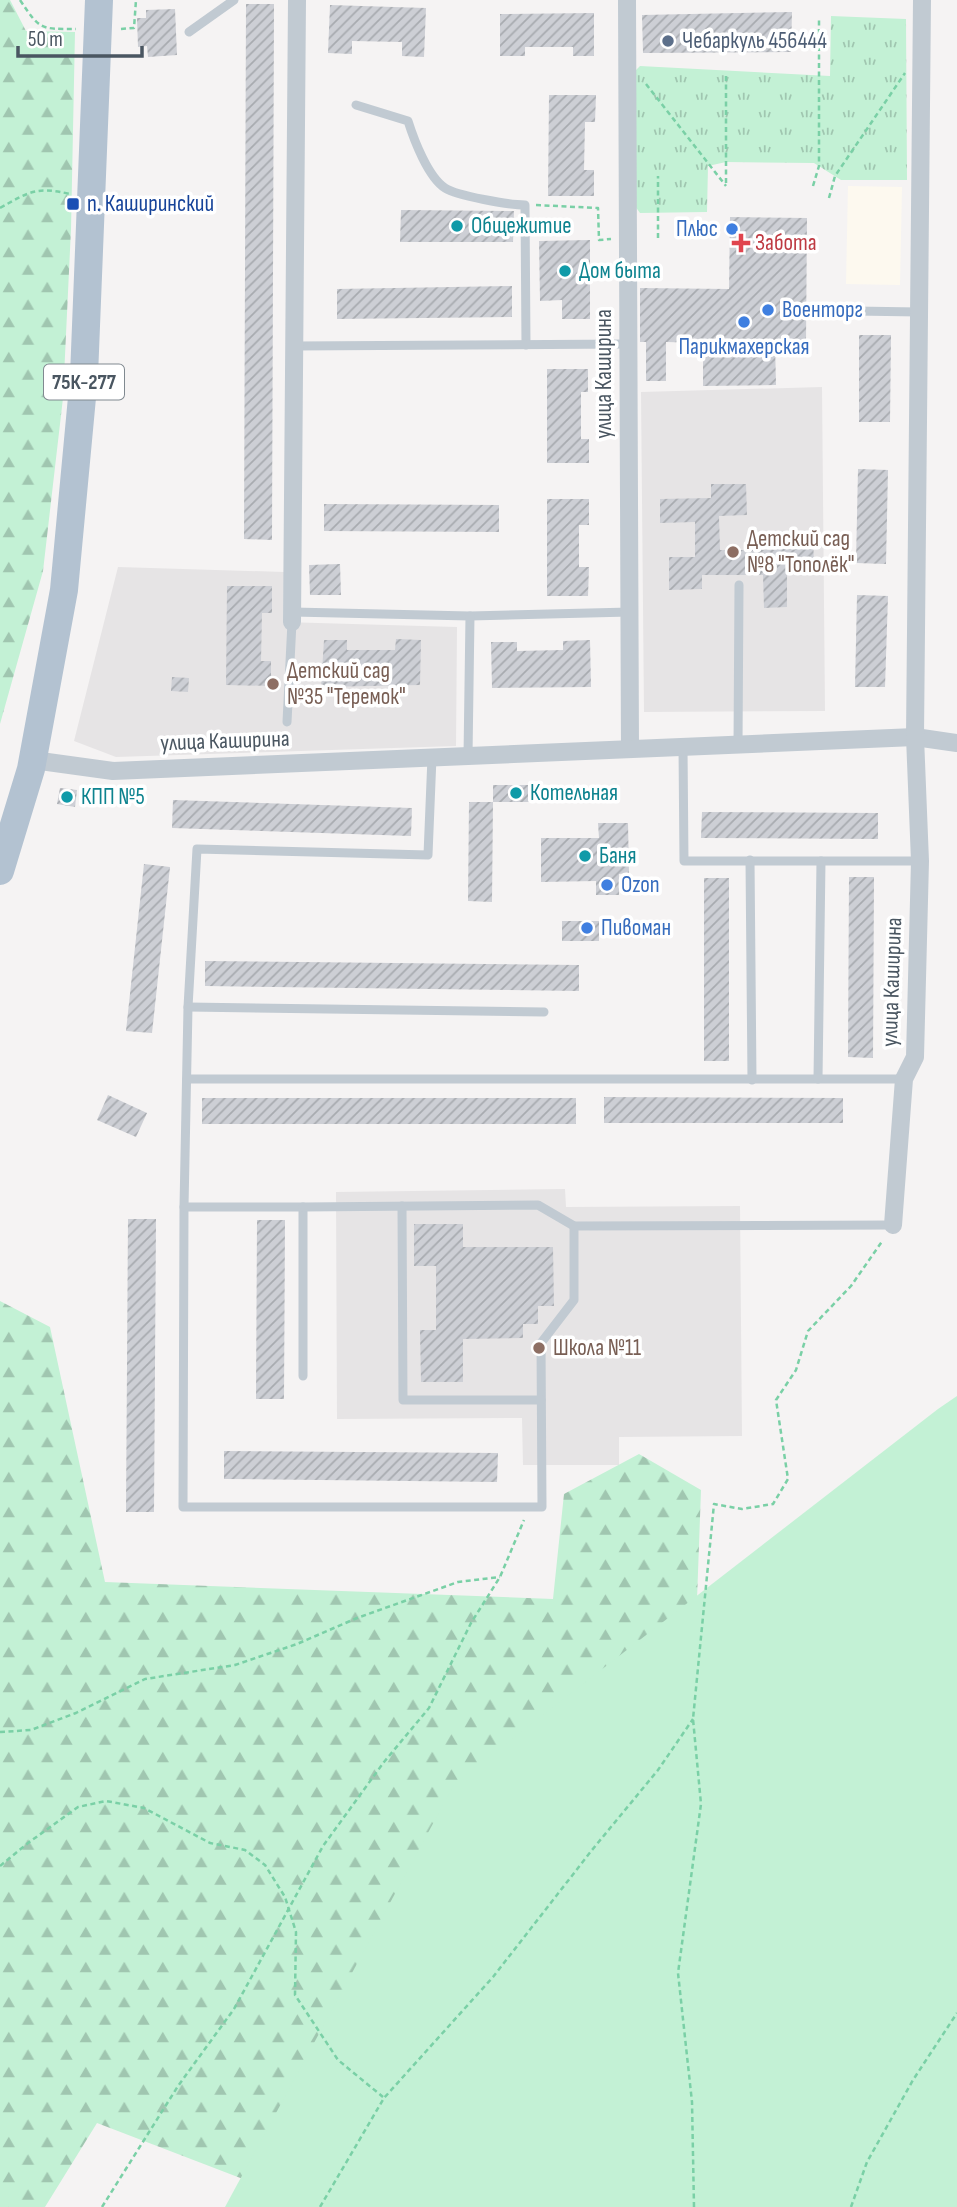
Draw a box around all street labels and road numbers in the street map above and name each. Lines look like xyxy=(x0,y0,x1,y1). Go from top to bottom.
street label: улица Каширина xyxy=(590,309,618,439)
road number: 75К-277 xyxy=(44,364,124,400)
street label: улица Каширина xyxy=(160,725,290,757)
street label: улица Каширина xyxy=(876,917,908,1047)

